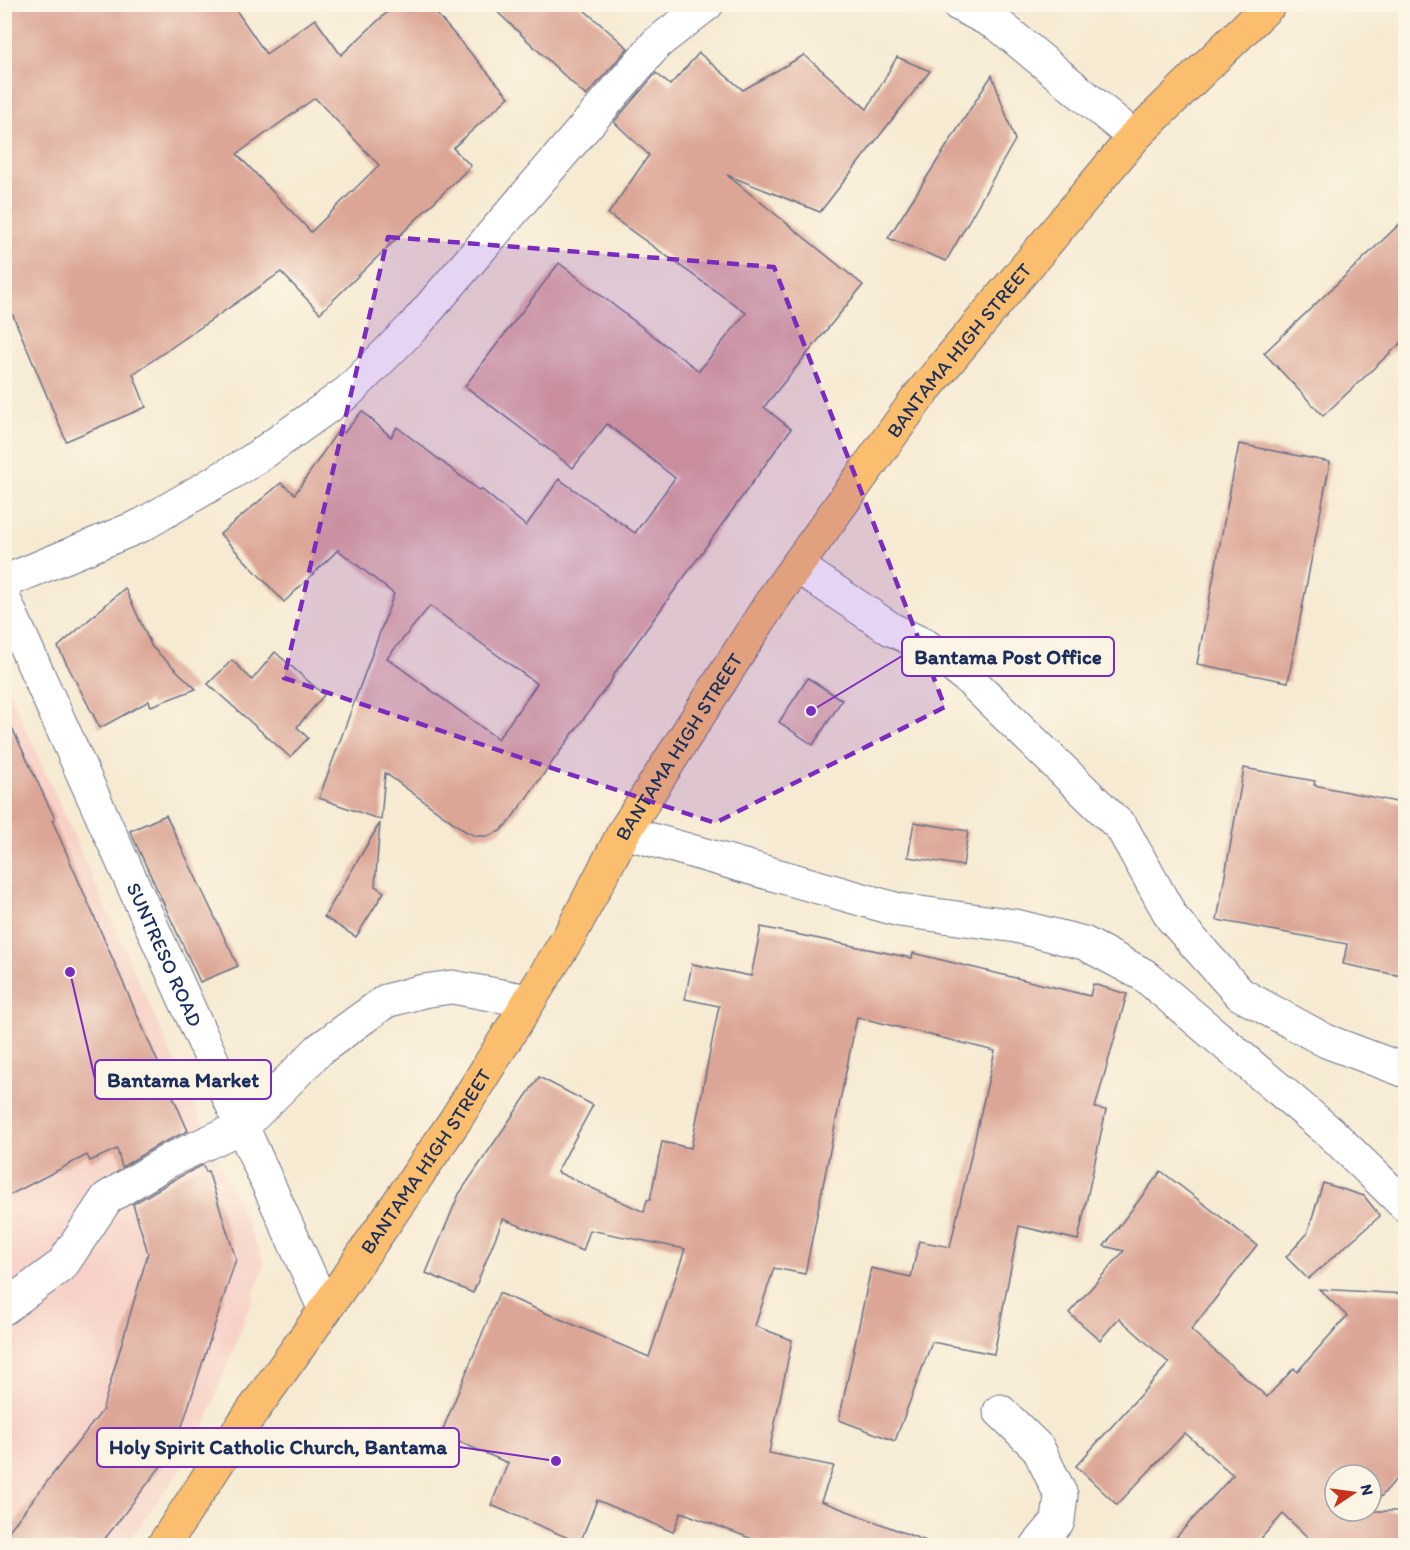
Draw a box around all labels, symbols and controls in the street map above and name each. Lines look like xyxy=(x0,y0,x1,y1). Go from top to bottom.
street label: BANTAMA HIGH STREET xyxy=(881,258,1037,442)
callout: Bantama Post Office xyxy=(902,637,1114,676)
text: Bantama Post Office xyxy=(914,644,1102,669)
street label: BANTAMA HIGH STREET xyxy=(610,648,747,844)
street label: SUNTRESO ROAD xyxy=(122,879,207,1030)
callout: Bantama Market xyxy=(95,1060,271,1099)
street label: BANTAMA HIGH STREET xyxy=(355,1064,496,1258)
text: Bantama Market xyxy=(107,1067,259,1092)
callout: Holy Spirit Catholic Church, Bantama xyxy=(97,1428,459,1467)
text: Holy Spirit Catholic Church, Bantama xyxy=(109,1434,448,1460)
north arrow xyxy=(1323,1463,1383,1523)
text: N xyxy=(1357,1482,1378,1497)

